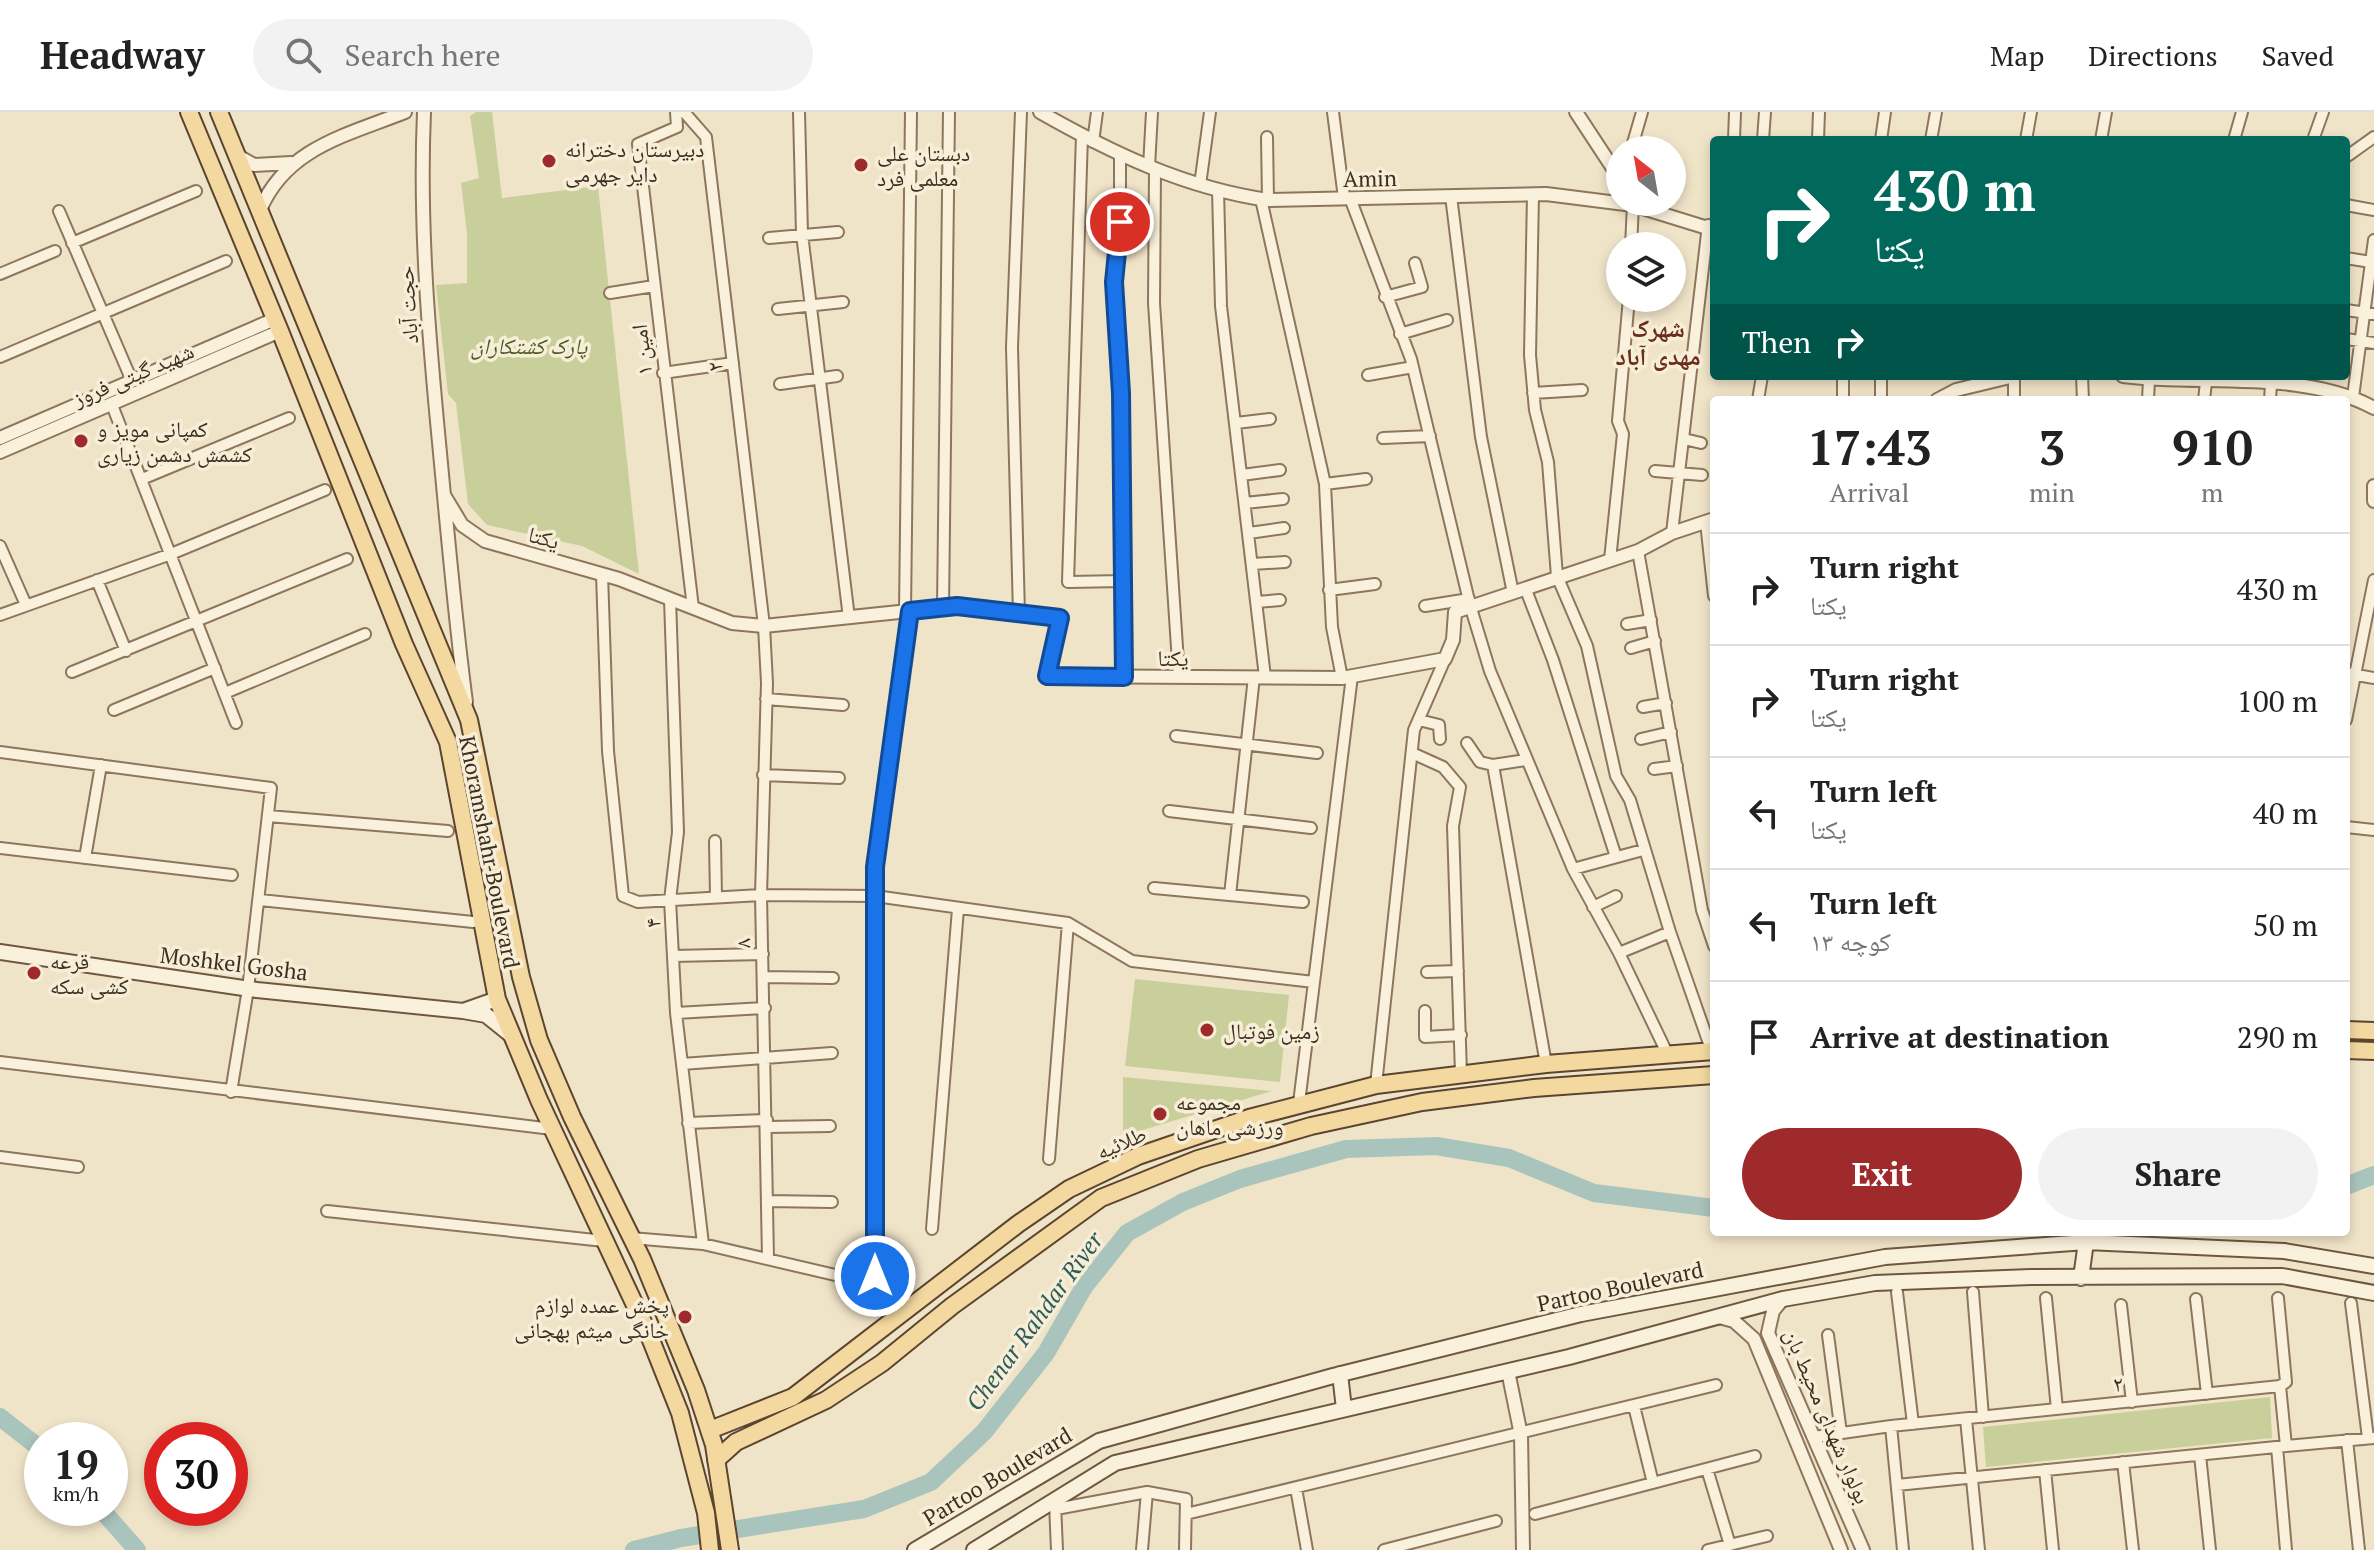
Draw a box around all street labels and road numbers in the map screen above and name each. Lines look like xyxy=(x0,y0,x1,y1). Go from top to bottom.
street label: Amin xyxy=(1343,163,1397,193)
street label: حجت آباد xyxy=(390,265,424,345)
street label: امین ۱ xyxy=(624,323,658,377)
street label: شهید گیتی فروز xyxy=(67,335,198,413)
street label: ۲ xyxy=(699,360,729,374)
street label: یکتا xyxy=(525,519,563,555)
street label: یکتا xyxy=(1157,643,1189,672)
street label: Khoramshahr Boulevard xyxy=(453,733,527,971)
street label: ۴ xyxy=(637,917,667,929)
street label: ۸ xyxy=(727,937,757,948)
street label: Moshkel Gosha xyxy=(158,940,310,986)
street label: طلائیه xyxy=(1091,1119,1151,1165)
street label: Partoo Boulevard xyxy=(1534,1254,1706,1318)
street label: بولوار شهدای محیط بان xyxy=(1778,1324,1878,1508)
street label: ۲ xyxy=(2112,1368,2124,1398)
street label: Partoo Boulevard xyxy=(917,1420,1077,1532)

